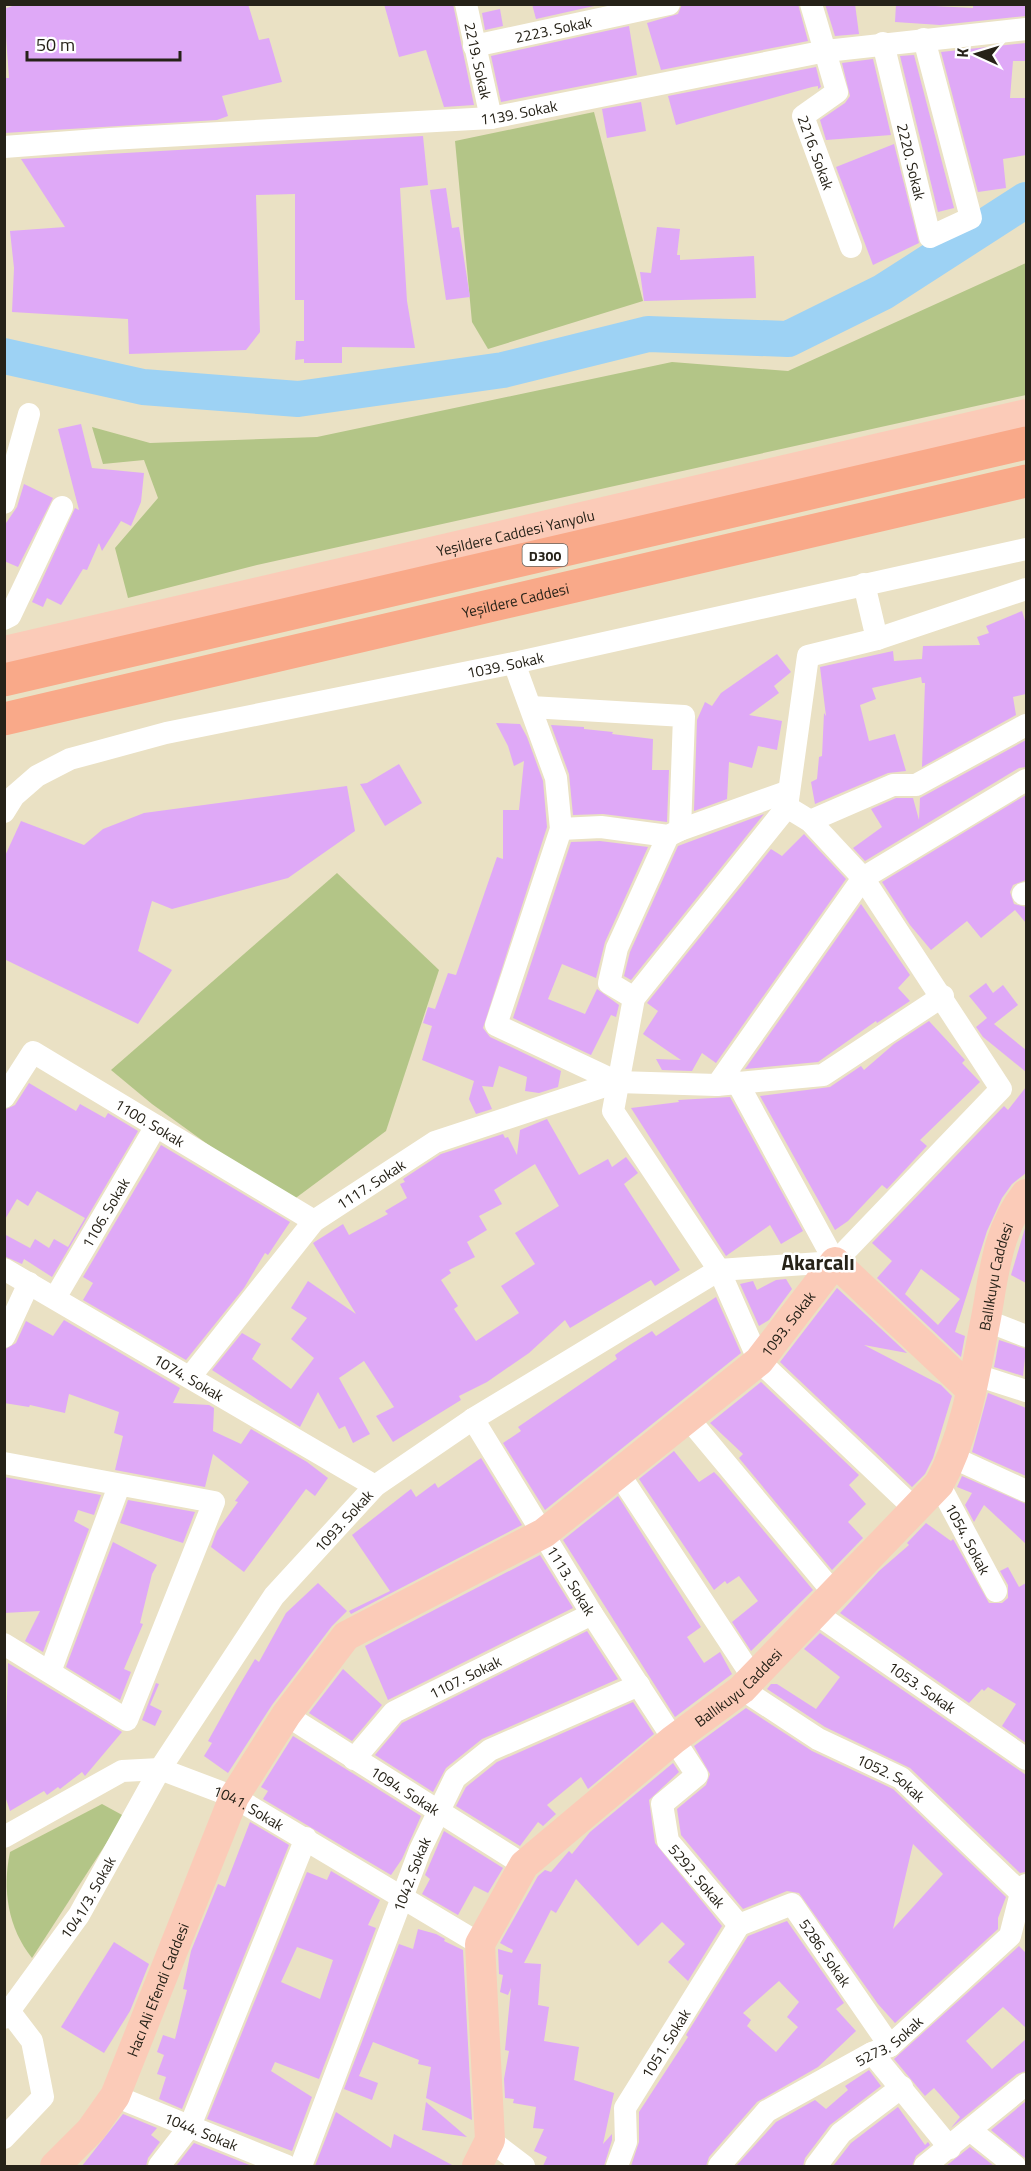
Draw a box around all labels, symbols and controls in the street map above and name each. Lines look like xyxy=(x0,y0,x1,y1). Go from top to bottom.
street label: 2223. Sokak xyxy=(513,9,594,48)
street label: 2219. Sokak xyxy=(459,20,498,101)
scale bar xyxy=(27,24,180,62)
north arrow xyxy=(947,24,1007,84)
text: 50 m xyxy=(36,31,75,58)
text: K xyxy=(950,47,974,59)
street label: 1139. Sokak xyxy=(479,94,559,130)
street label: 2216. Sokak xyxy=(792,112,841,193)
street label: 2220. Sokak xyxy=(891,121,932,202)
street label: Yeşildere Caddesi Yanyolu xyxy=(434,503,597,562)
road number: D300 xyxy=(522,544,568,566)
street label: Yeşildere Caddesi xyxy=(460,576,571,624)
street label: 1039. Sokak xyxy=(465,645,546,684)
street label: 1100. Sokak xyxy=(111,1092,189,1152)
street label: 1117. Sokak xyxy=(332,1153,410,1215)
street label: 1106. Sokak xyxy=(75,1173,135,1252)
street label: Ballıkuyu Caddesi xyxy=(972,1219,1019,1332)
district label: Akarcalı xyxy=(781,1246,855,1278)
street label: 1093. Sokak xyxy=(755,1286,820,1362)
street label: 1074. Sokak xyxy=(149,1347,228,1407)
street label: 1093. Sokak xyxy=(308,1484,378,1557)
street label: 1054. Sokak xyxy=(940,1499,997,1579)
street label: 1113. Sokak xyxy=(541,1541,602,1620)
street label: Ballıkuyu Caddesi xyxy=(689,1643,787,1732)
street label: 1107. Sokak xyxy=(425,1649,505,1704)
street label: 1053. Sokak xyxy=(884,1655,961,1719)
street label: 1052. Sokak xyxy=(853,1747,931,1807)
street label: 1094. Sokak xyxy=(366,1760,444,1821)
street label: 1041. Sokak xyxy=(210,1779,289,1836)
street label: 1042. Sokak xyxy=(386,1833,436,1915)
street label: 5292. Sokak xyxy=(663,1838,731,1913)
street label: 1041/3. Sokak xyxy=(54,1852,121,1943)
street label: 5286. Sokak xyxy=(794,1914,857,1991)
street label: Hacı Ali Efendi Caddesi xyxy=(120,1919,194,2060)
street label: 1051. Sokak xyxy=(635,2004,696,2082)
street label: 5273. Sokak xyxy=(851,2010,928,2072)
street label: 1044. Sokak xyxy=(161,2106,242,2156)

